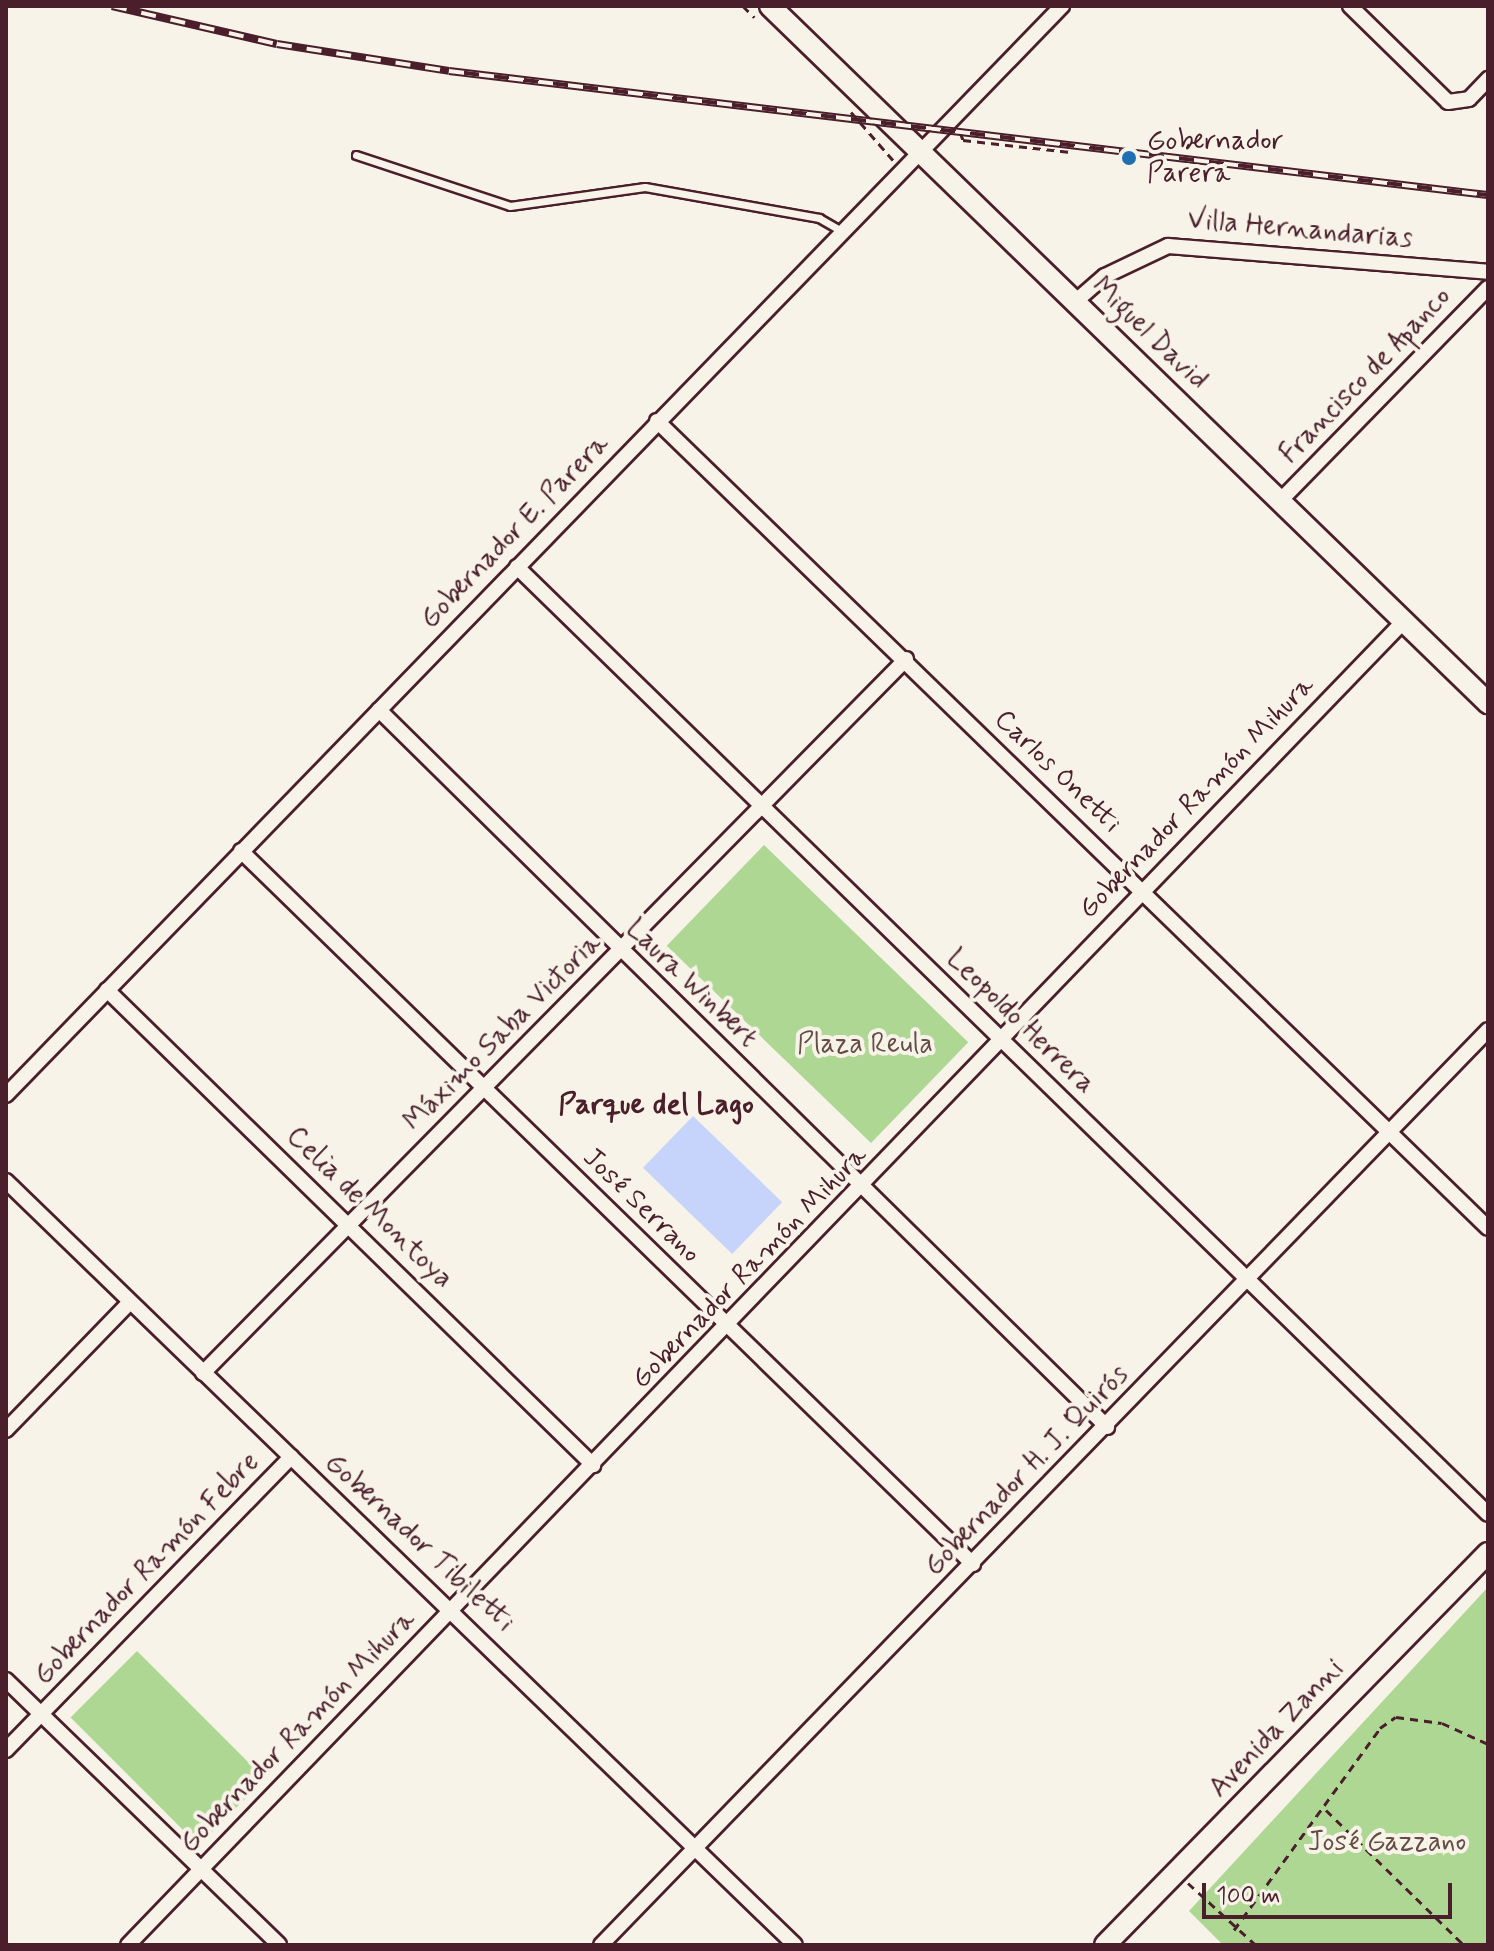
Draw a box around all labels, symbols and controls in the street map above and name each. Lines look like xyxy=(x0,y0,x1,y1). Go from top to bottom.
place label: Gobernador Parera xyxy=(1147,125,1283,191)
marker: Gobernador Parera xyxy=(1118,147,1140,169)
street label: Villa Hernandarias xyxy=(1186,203,1414,257)
street label: Miguel David xyxy=(1084,270,1214,398)
street label: Francisco de Apanco xyxy=(1273,281,1459,471)
street label: Gobernador E. Parera xyxy=(414,428,616,636)
street label: Gobernador Ramón Mihura xyxy=(1074,671,1320,925)
street label: Carlos Onetti xyxy=(987,703,1127,841)
street label: Laura Winbert xyxy=(617,911,765,1057)
street label: Máximo Saba Victoria xyxy=(397,927,609,1139)
street label: Leopoldo Herrera xyxy=(936,940,1104,1104)
park label: Plaza Reula xyxy=(797,1028,933,1062)
district label: Parque del Lago xyxy=(557,1087,755,1123)
street label: Celia de Montoya xyxy=(281,1122,457,1294)
street label: José Serrano xyxy=(575,1141,707,1271)
street label: Gobernador Ramón Mihura xyxy=(627,1141,873,1395)
street label: Gobernador H. J. Quirós xyxy=(917,1358,1137,1584)
street label: Gobernador Ramón Febre xyxy=(29,1447,265,1691)
street label: Gobernador Tibiletti xyxy=(320,1449,518,1637)
street label: Gobernador Ramón Mihura xyxy=(175,1605,421,1859)
street label: Avenida Zanni xyxy=(1202,1652,1352,1806)
park label: José Gazzano xyxy=(1308,1826,1466,1860)
scale bar xyxy=(1206,1867,1456,1917)
text: 100 m xyxy=(1216,1881,1280,1912)

